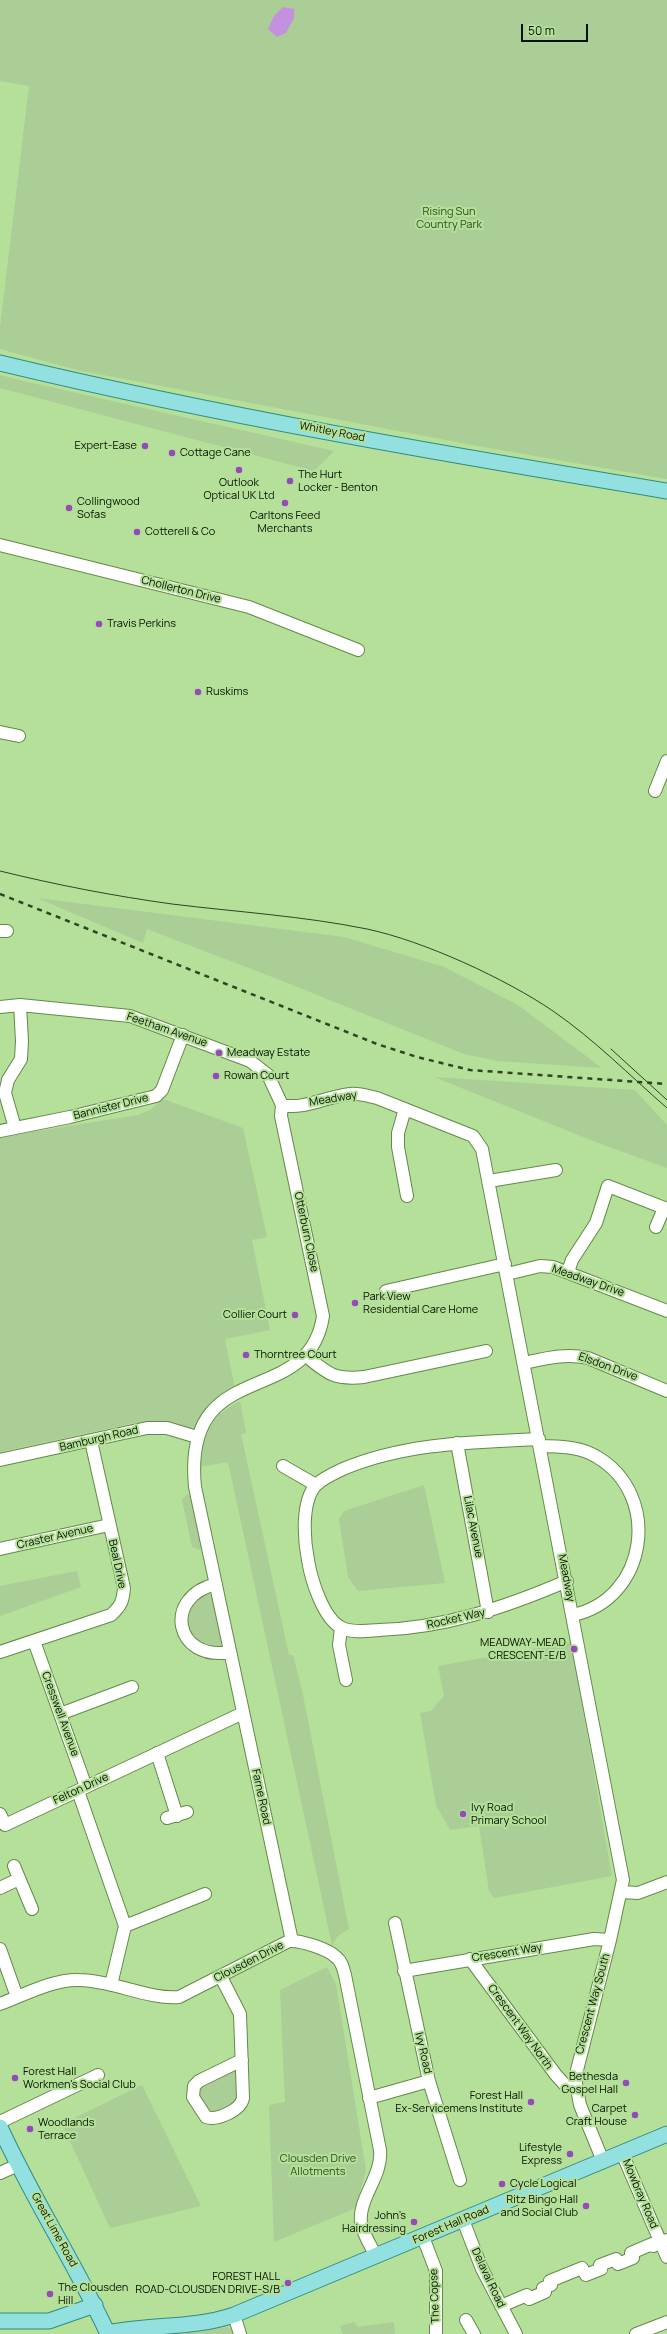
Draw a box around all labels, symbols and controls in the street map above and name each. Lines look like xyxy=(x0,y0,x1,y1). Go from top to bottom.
scale bar xyxy=(523,16,590,42)
text: 50 m xyxy=(528,22,555,39)
park label: Rising Sun Country Park xyxy=(416,205,482,231)
street label: Whitley Road xyxy=(298,419,366,445)
place label: Expert-Ease xyxy=(74,439,137,453)
marker: Expert-Ease xyxy=(140,441,150,451)
place label: Cottage Cane xyxy=(180,446,251,460)
marker: Cottage Cane xyxy=(167,448,177,458)
marker: Outlook Optical UK Ltd xyxy=(234,465,244,475)
place label: The Hurt Locker - Benton xyxy=(298,468,378,494)
place label: Outlook Optical UK Ltd xyxy=(204,476,274,502)
marker: The Hurt Locker - Benton xyxy=(285,476,295,486)
place label: Collingwood Sofas xyxy=(77,495,140,521)
marker: Carltons Feed Merchants xyxy=(280,498,290,508)
marker: Collingwood Sofas xyxy=(64,503,74,513)
place label: Carltons Feed Merchants xyxy=(250,509,320,535)
place label: Cotterell & Co xyxy=(145,525,215,539)
marker: Cotterell & Co xyxy=(132,527,142,537)
street label: Chollerton Drive xyxy=(140,574,222,606)
place label: Travis Perkins xyxy=(107,617,176,631)
marker: Travis Perkins xyxy=(94,619,104,629)
place label: Ruskims xyxy=(206,685,248,699)
marker: Ruskims xyxy=(193,687,203,697)
street label: Feetham Avenue xyxy=(125,1010,209,1050)
place label: Meadway Estate xyxy=(227,1046,310,1060)
marker: Meadway Estate xyxy=(214,1048,224,1058)
place label: Rowan Court xyxy=(224,1069,289,1083)
marker: Rowan Court xyxy=(211,1071,221,1081)
street label: Meadway xyxy=(308,1089,358,1109)
street label: Bannister Drive xyxy=(72,1091,150,1123)
street label: Otterburn Close xyxy=(291,1191,321,1273)
street label: Meadway Drive xyxy=(550,1262,626,1300)
place label: Park View Residential Care Home xyxy=(363,1290,478,1316)
marker: Park View Residential Care Home xyxy=(350,1298,360,1308)
place label: Collier Court xyxy=(223,1308,287,1322)
marker: Collier Court xyxy=(290,1310,300,1320)
place label: Thorntree Court xyxy=(254,1348,337,1362)
marker: Thorntree Court xyxy=(241,1350,251,1360)
street label: Elsdon Drive xyxy=(577,1350,639,1384)
street label: Bamburgh Road xyxy=(58,1424,140,1454)
street label: Lilac Avenue xyxy=(461,1495,485,1559)
street label: Craster Avenue xyxy=(16,1522,94,1552)
street label: Beal Drive xyxy=(105,1538,129,1590)
street label: Meadway xyxy=(555,1553,577,1603)
street label: Rocket Way xyxy=(426,1606,486,1632)
place label: MEADWAY-MEAD CRESCENT-E/B xyxy=(480,1636,566,1662)
marker: MEADWAY-MEAD CRESCENT-E/B xyxy=(569,1644,579,1654)
street label: Cresswell Avenue xyxy=(39,1670,81,1758)
street label: Farne Road xyxy=(249,1768,273,1826)
street label: Felton Drive xyxy=(51,1770,111,1808)
place label: Ivy Road Primary School xyxy=(471,1801,546,1827)
marker: Ivy Road Primary School xyxy=(458,1809,468,1819)
street label: Clousden Drive xyxy=(212,1939,286,1985)
street label: Crescent Way xyxy=(471,1941,543,1965)
street label: Crescent Way South xyxy=(573,1952,613,2056)
street label: Crescent Way North xyxy=(485,1982,555,2072)
street label: Ivy Road xyxy=(412,2031,434,2075)
place label: Forest Hall Workmen's Social Club xyxy=(23,2065,136,2091)
place label: Bethesda Gospel Hall xyxy=(562,2070,618,2096)
marker: Forest Hall Workmen's Social Club xyxy=(10,2073,20,2083)
marker: Bethesda Gospel Hall xyxy=(621,2078,631,2088)
place label: Forest Hall Ex-Servicemens Institute xyxy=(395,2089,523,2115)
marker: Forest Hall Ex-Servicemens Institute xyxy=(526,2097,536,2107)
place label: Carpet Craft House xyxy=(566,2102,627,2128)
marker: Carpet Craft House xyxy=(630,2110,640,2120)
place label: Woodlands Terrace xyxy=(38,2116,95,2142)
marker: Woodlands Terrace xyxy=(25,2124,35,2134)
place label: Lifestyle Express xyxy=(519,2141,562,2167)
marker: Lifestyle Express xyxy=(565,2149,575,2159)
park label: Clousden Drive Allotments xyxy=(280,2152,356,2178)
street label: Mowbray Road xyxy=(619,2157,661,2231)
place label: Cycle Logical xyxy=(510,2177,577,2191)
marker: Cycle Logical xyxy=(497,2179,507,2189)
street label: Great Lime Road xyxy=(28,2191,80,2269)
place label: Ritz Bingo Hall and Social Club xyxy=(501,2193,578,2219)
marker: Ritz Bingo Hall and Social Club xyxy=(581,2201,591,2211)
street label: Forest Hall Road xyxy=(411,2203,491,2247)
place label: John’s Hairdressing xyxy=(342,2209,406,2235)
marker: John’s Hairdressing xyxy=(409,2217,419,2227)
street label: Delaval Road xyxy=(468,2246,508,2310)
street label: The Copse xyxy=(427,2268,443,2324)
place label: FOREST HALL ROAD-CLOUSDEN DRIVE-S/B xyxy=(135,2270,280,2296)
marker: FOREST HALL ROAD-CLOUSDEN DRIVE-S/B xyxy=(283,2278,293,2288)
place label: The Clousden Hill xyxy=(58,2281,128,2307)
marker: The Clousden Hill xyxy=(45,2289,55,2299)

